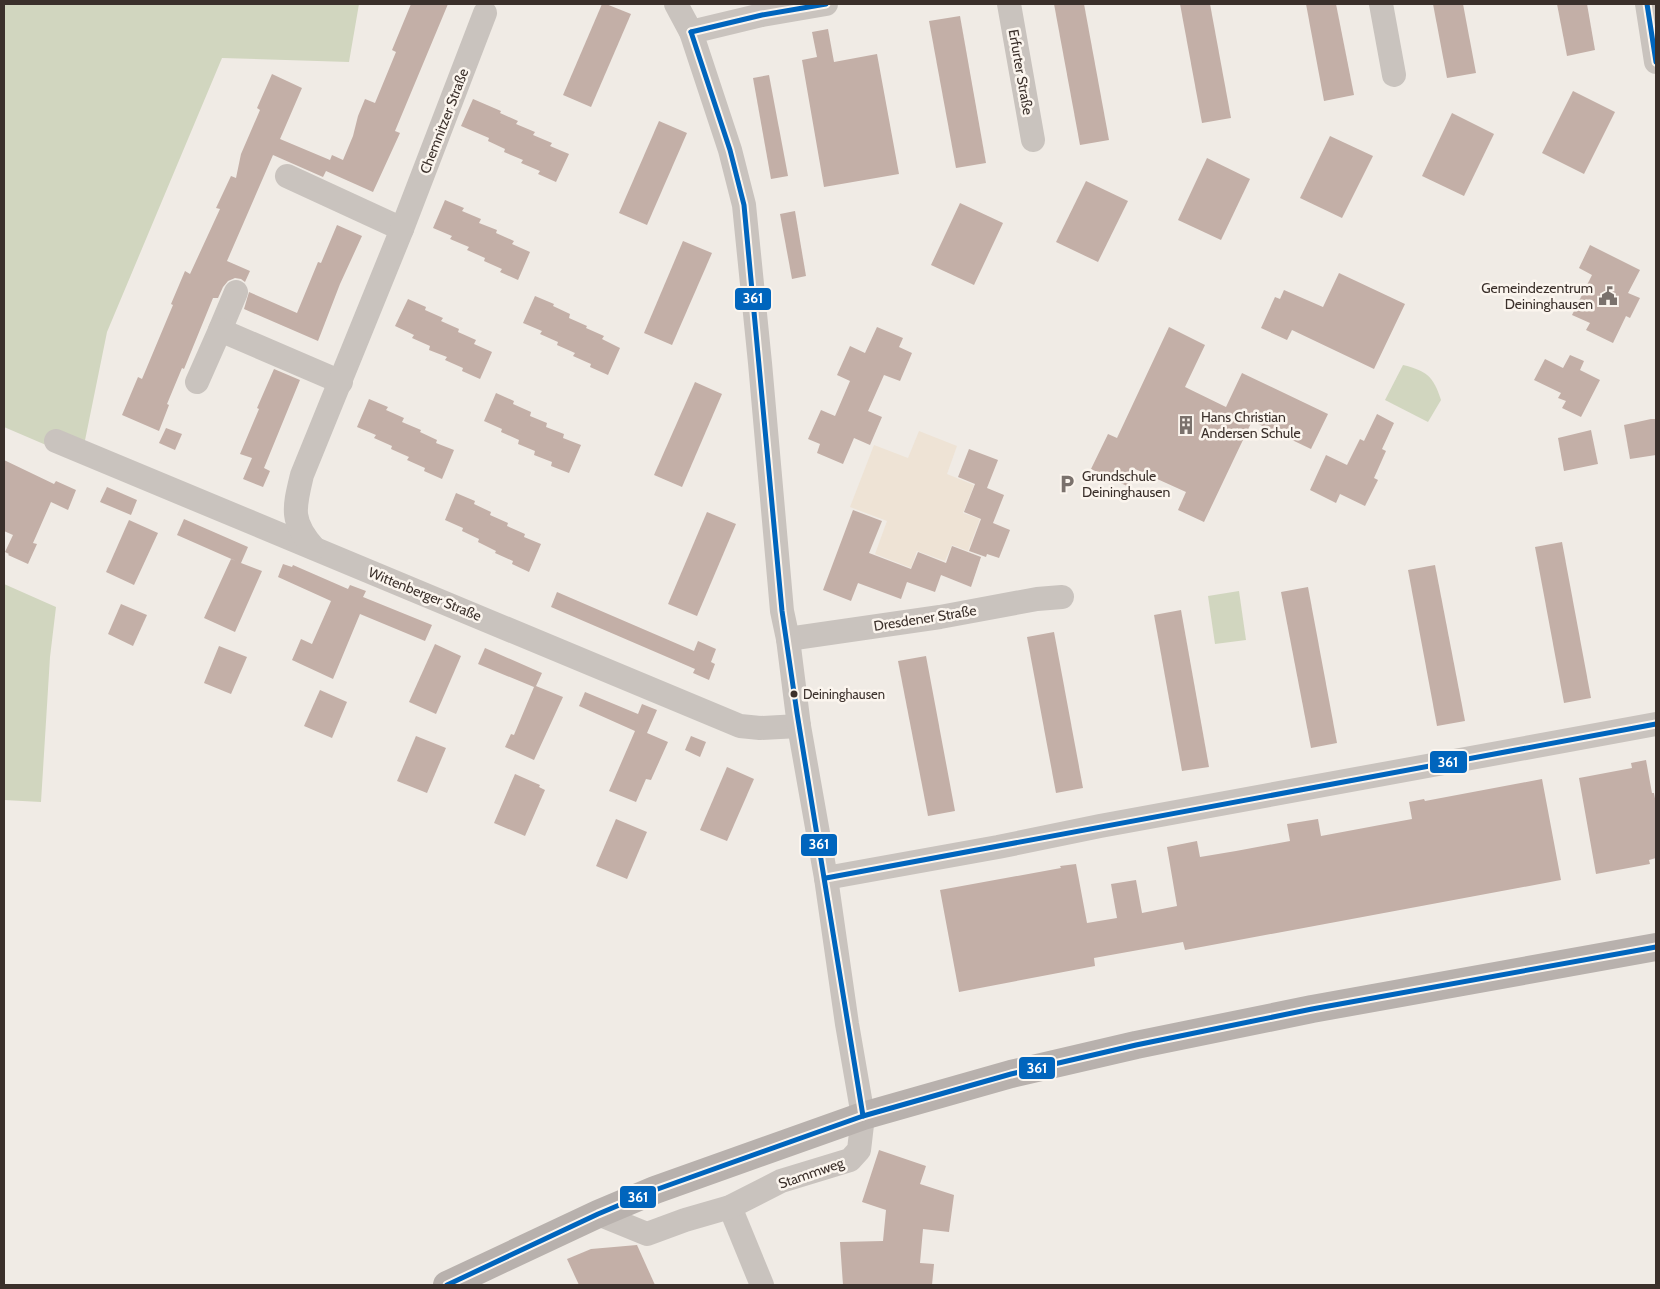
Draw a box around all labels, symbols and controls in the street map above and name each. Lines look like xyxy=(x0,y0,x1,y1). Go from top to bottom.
street label: Erfurter Straße xyxy=(1005,28,1037,116)
street label: Chemnitzer Straße xyxy=(416,66,472,176)
place label: Gemeindezentrum Deininghausen xyxy=(1481,279,1593,313)
public building icon: Gemeindezentrum Deininghausen xyxy=(1597,285,1619,307)
line badge: 361 xyxy=(734,287,772,311)
text: 361 xyxy=(743,289,763,307)
place label: Hans Christian Andersen Schule xyxy=(1201,408,1301,442)
building icon: Hans Christian Andersen Schule xyxy=(1175,414,1197,436)
place label: Grundschule Deininghausen xyxy=(1082,467,1170,501)
parking icon: Grundschule Deininghausen xyxy=(1056,473,1078,495)
street label: Wittenberger Straße xyxy=(366,563,484,625)
street label: Dresdener Straße xyxy=(872,601,978,635)
place label: Deininghausen xyxy=(803,686,885,702)
marker: Deininghausen xyxy=(789,689,799,699)
line badge: 361 xyxy=(1429,750,1468,774)
text: 361 xyxy=(1438,753,1458,771)
line badge: 361 xyxy=(800,833,838,857)
text: 361 xyxy=(809,835,829,853)
line badge: 361 xyxy=(1018,1056,1056,1080)
text: 361 xyxy=(1027,1059,1047,1077)
street label: Stammweg xyxy=(776,1153,847,1193)
line badge: 361 xyxy=(619,1185,657,1209)
text: 361 xyxy=(628,1188,648,1206)

